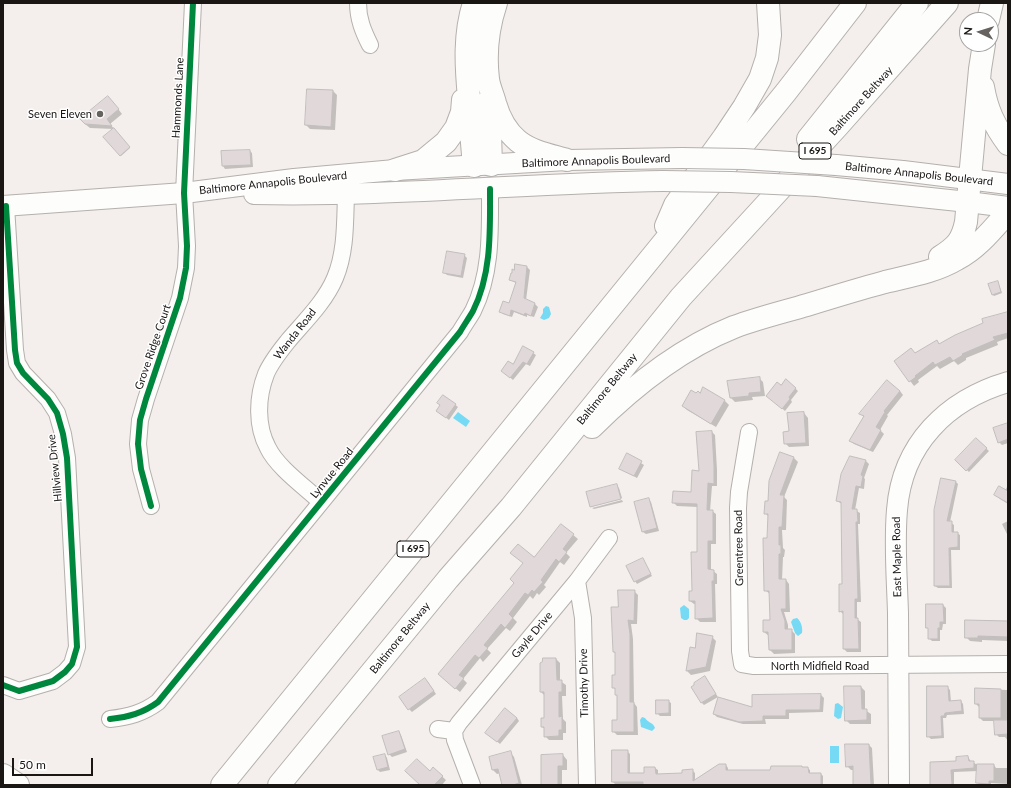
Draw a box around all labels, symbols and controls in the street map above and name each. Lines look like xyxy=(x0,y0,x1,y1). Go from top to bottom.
north arrow xyxy=(959,12,999,52)
text: N xyxy=(961,27,974,36)
street label: Hammonds Lane xyxy=(169,57,187,139)
street label: Baltimore Beltway xyxy=(826,64,896,138)
place label: Seven Eleven xyxy=(28,107,92,121)
marker: Seven Eleven xyxy=(95,109,105,119)
road number: I 695 xyxy=(799,143,831,159)
street label: Baltimore Annapolis Boulevard xyxy=(522,152,670,170)
street label: Baltimore Annapolis Boulevard xyxy=(844,160,994,188)
street label: Baltimore Annapolis Boulevard xyxy=(198,169,348,197)
street label: Grove Ridge Court xyxy=(132,303,174,391)
street label: Wanda Road xyxy=(271,306,319,362)
street label: Baltimore Beltway xyxy=(574,350,640,428)
street label: Hillview Drive xyxy=(45,434,65,502)
street label: Lynvue Road xyxy=(308,445,356,501)
street label: Greentree Road xyxy=(732,510,746,586)
street label: East Maple Road xyxy=(890,517,904,597)
road number: I 695 xyxy=(397,541,429,557)
street label: Baltimore Beltway xyxy=(367,599,433,677)
street label: Gayle Drive xyxy=(509,609,555,661)
street label: Timothy Drive xyxy=(577,648,591,718)
street label: North Midfield Road xyxy=(771,659,869,673)
scale bar xyxy=(14,750,95,776)
text: 50 m xyxy=(19,757,46,772)

